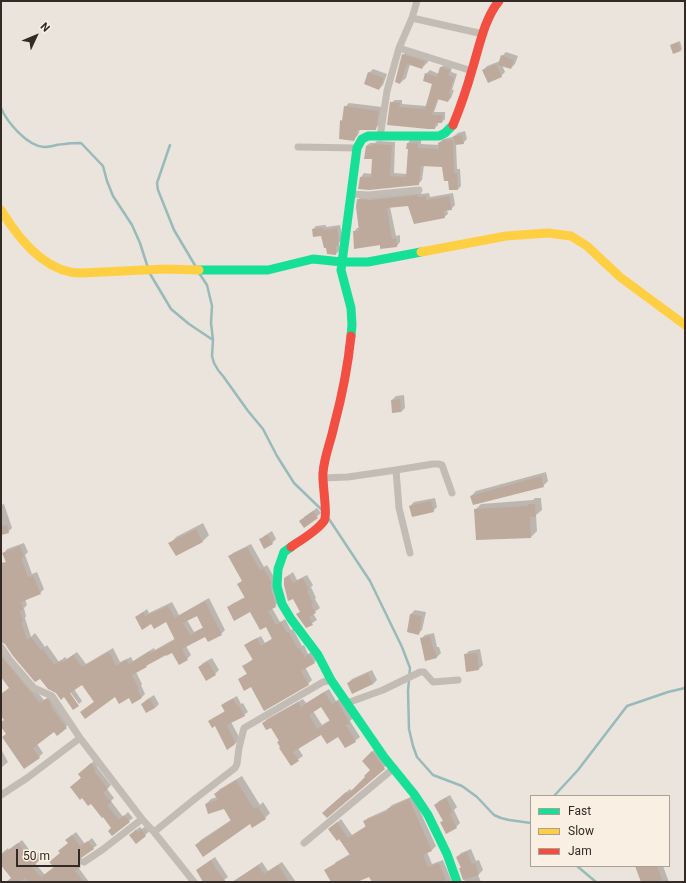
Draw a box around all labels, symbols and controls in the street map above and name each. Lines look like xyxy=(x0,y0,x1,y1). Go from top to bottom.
north arrow xyxy=(16,16,56,56)
text: N xyxy=(38,20,52,35)
legend xyxy=(530,795,670,867)
text: Fast xyxy=(568,804,591,818)
text: Slow xyxy=(568,824,594,838)
scale bar xyxy=(18,841,82,867)
text: Jam xyxy=(568,844,592,858)
text: 50 m xyxy=(23,849,50,863)

